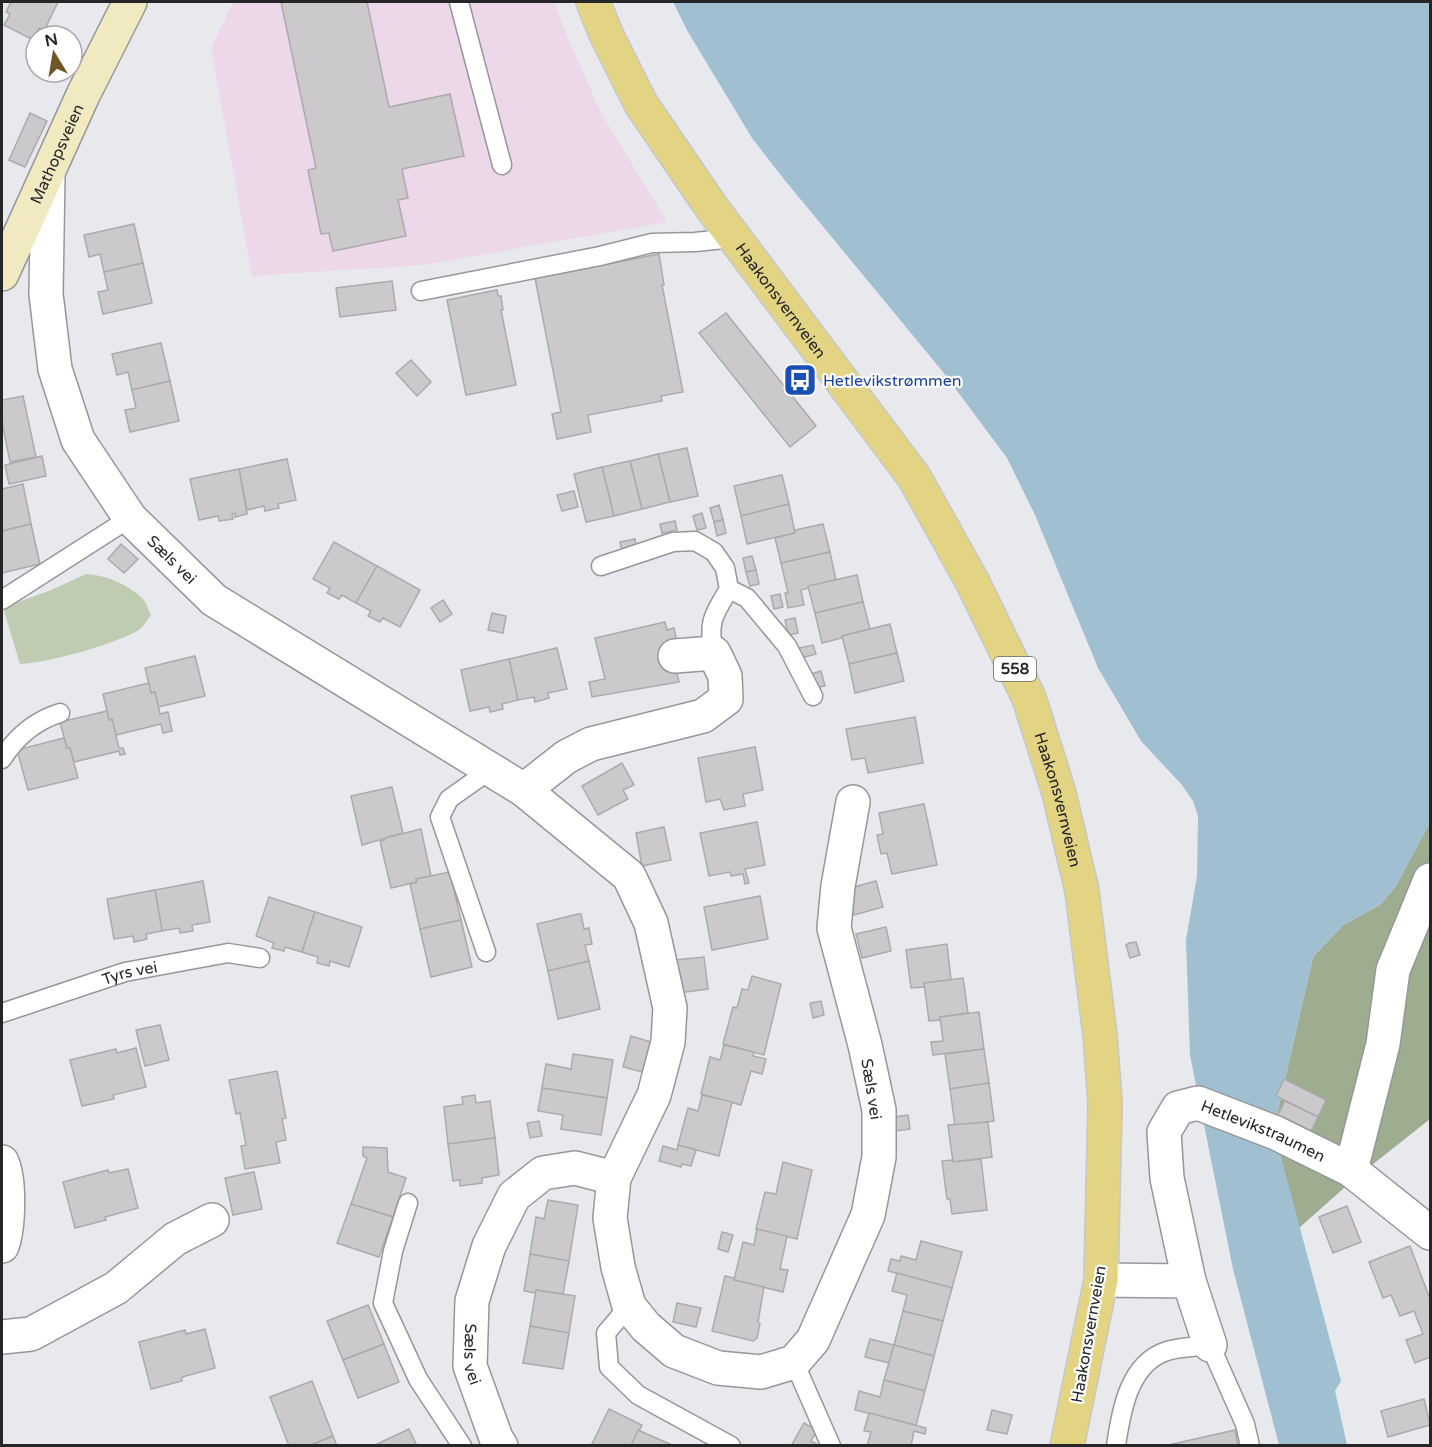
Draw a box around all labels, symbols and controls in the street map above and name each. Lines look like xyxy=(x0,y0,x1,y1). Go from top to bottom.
north arrow xyxy=(24,24,84,84)
text: N xyxy=(43,29,60,51)
street label: Mathopsveien xyxy=(26,101,89,207)
street label: Haakonsvernveien xyxy=(731,239,830,362)
bus stop icon: Hetlevikstrømmen xyxy=(782,362,818,398)
place label: Hetlevikstrømmen xyxy=(823,371,962,391)
street label: Sæls vei xyxy=(143,531,201,589)
road number: 558 xyxy=(994,657,1036,681)
street label: Haakonsvernveien xyxy=(1029,730,1085,869)
street label: Tyrs vei xyxy=(99,957,159,990)
street label: Sæls vei xyxy=(856,1057,886,1121)
street label: Hetlevikstraumen xyxy=(1198,1096,1328,1167)
street label: Haakonsvernveien xyxy=(1067,1264,1111,1404)
street label: Sæls vei xyxy=(459,1323,485,1388)

